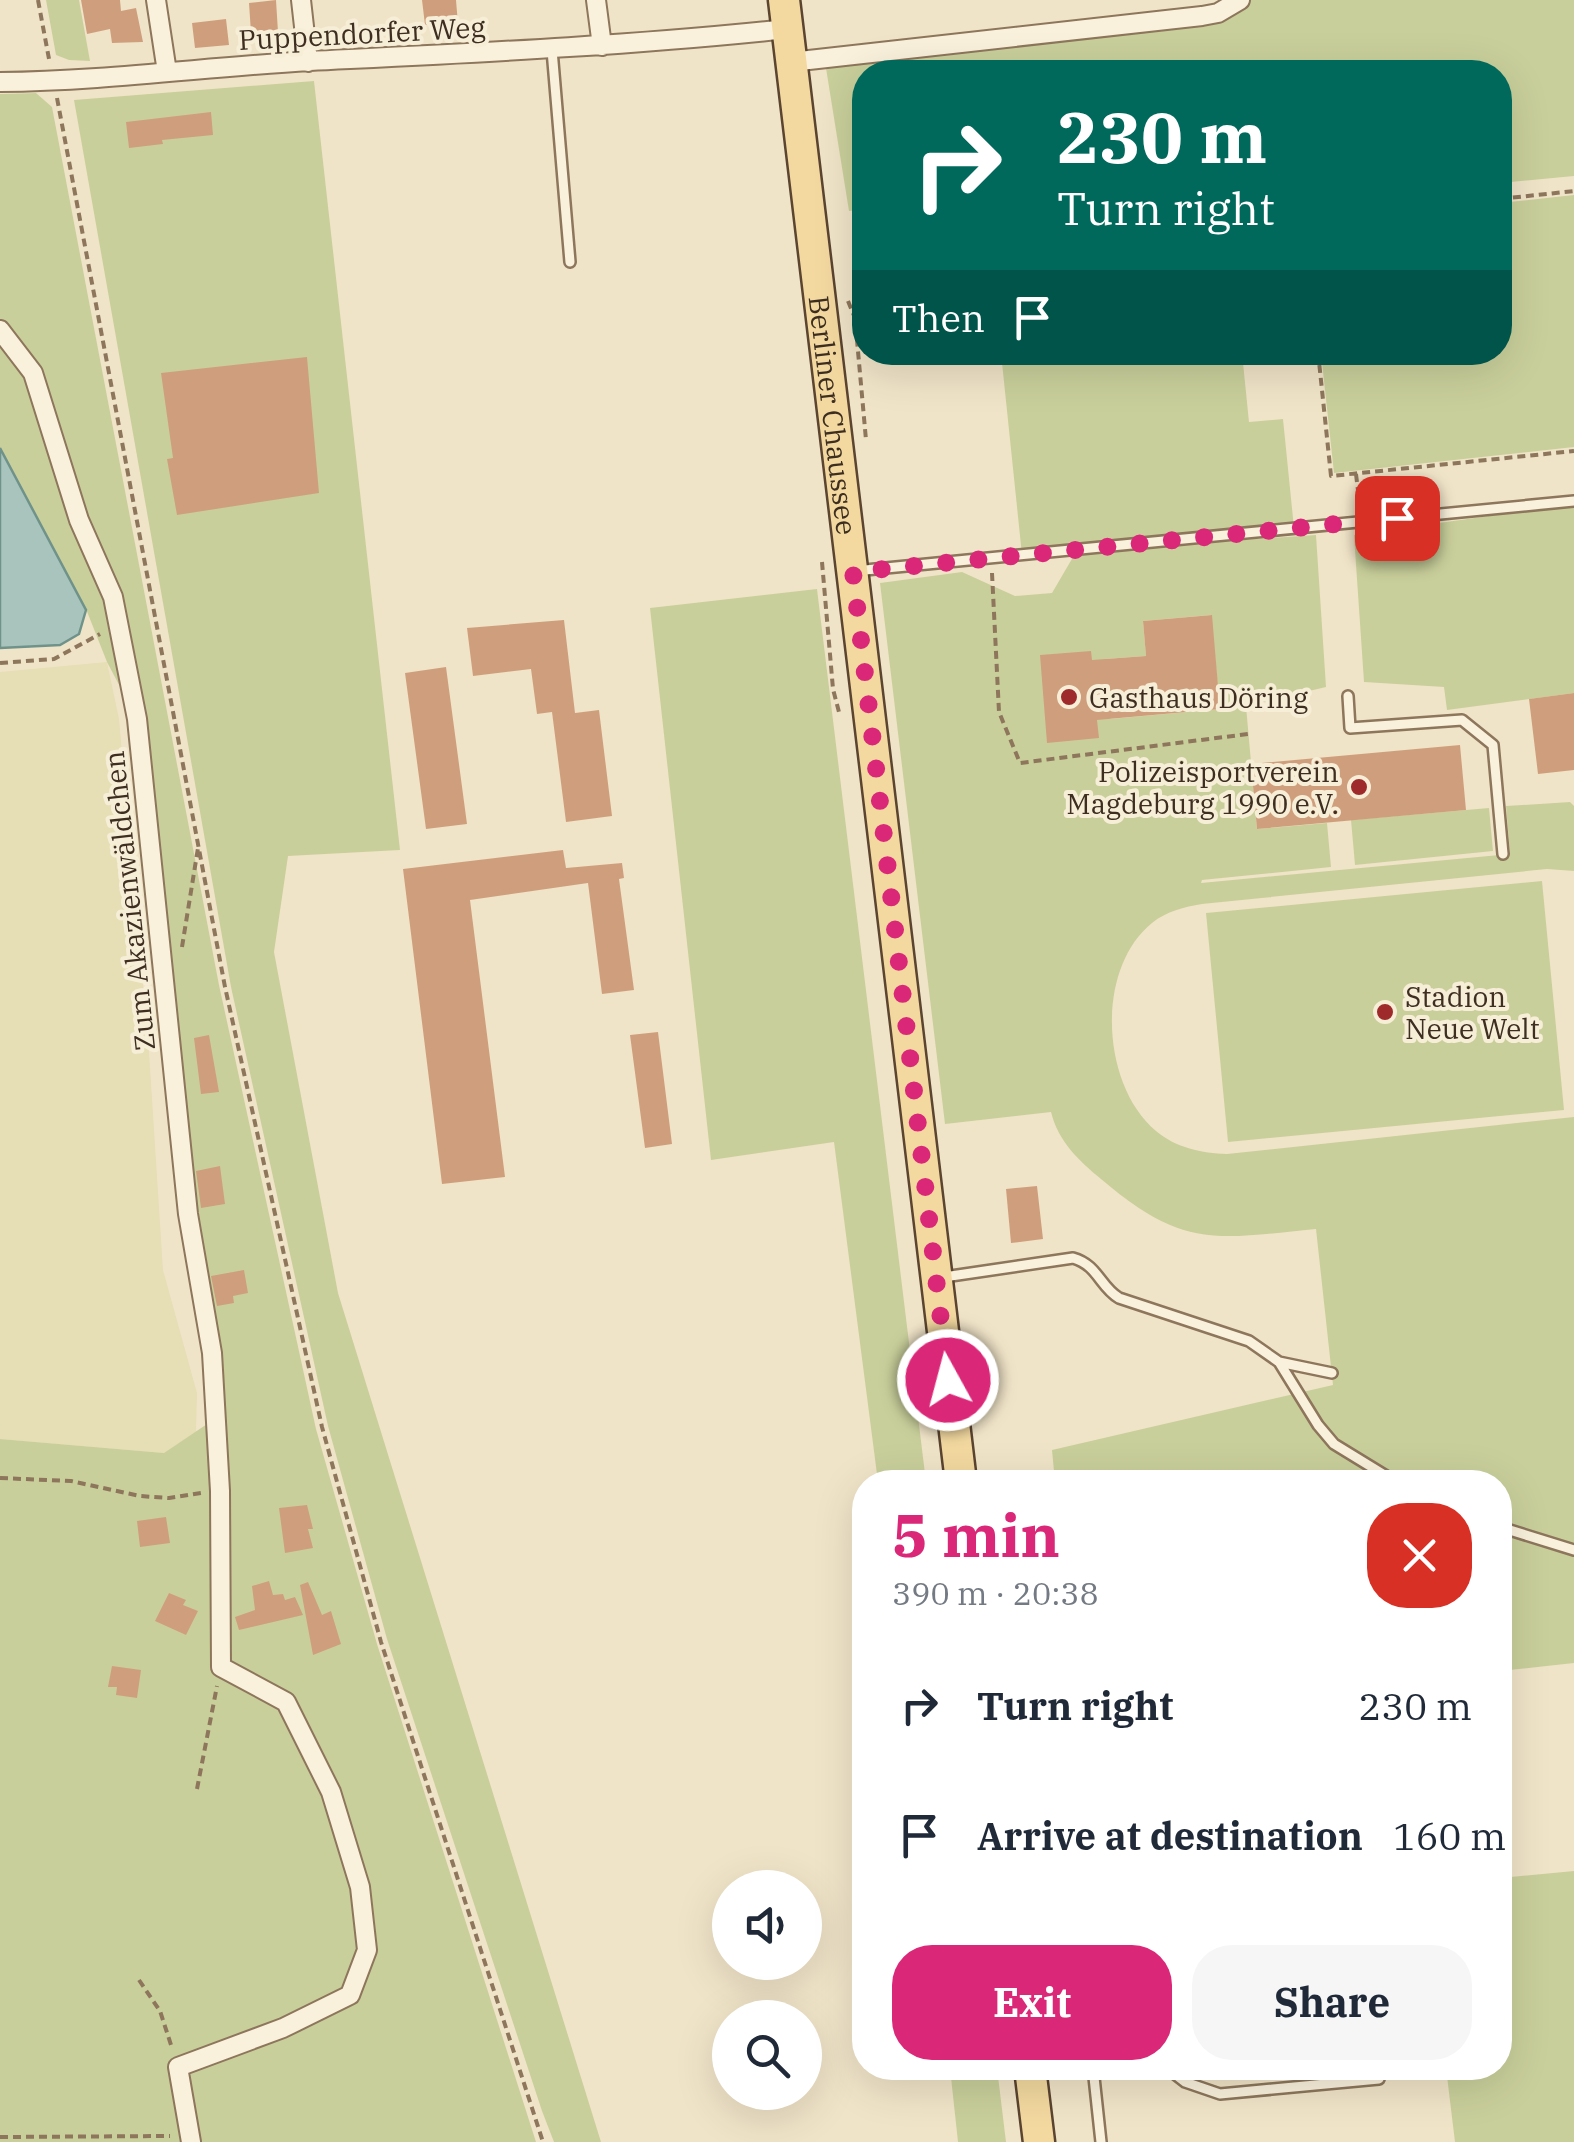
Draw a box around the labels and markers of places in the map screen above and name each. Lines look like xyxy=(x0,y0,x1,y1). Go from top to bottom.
pin xyxy=(1355,476,1440,561)
place label: Gasthaus Döring xyxy=(1089,679,1308,716)
marker: Gasthaus Döring xyxy=(1058,686,1080,708)
place label: Polizeisportverein Magdeburg 1990 e.V. xyxy=(1066,753,1339,822)
marker: Polizeisportverein Magdeburg 1990 e.V. xyxy=(1348,776,1370,798)
place label: Stadion Neue Welt xyxy=(1405,978,1540,1047)
marker: Stadion Neue Welt xyxy=(1374,1001,1396,1023)

